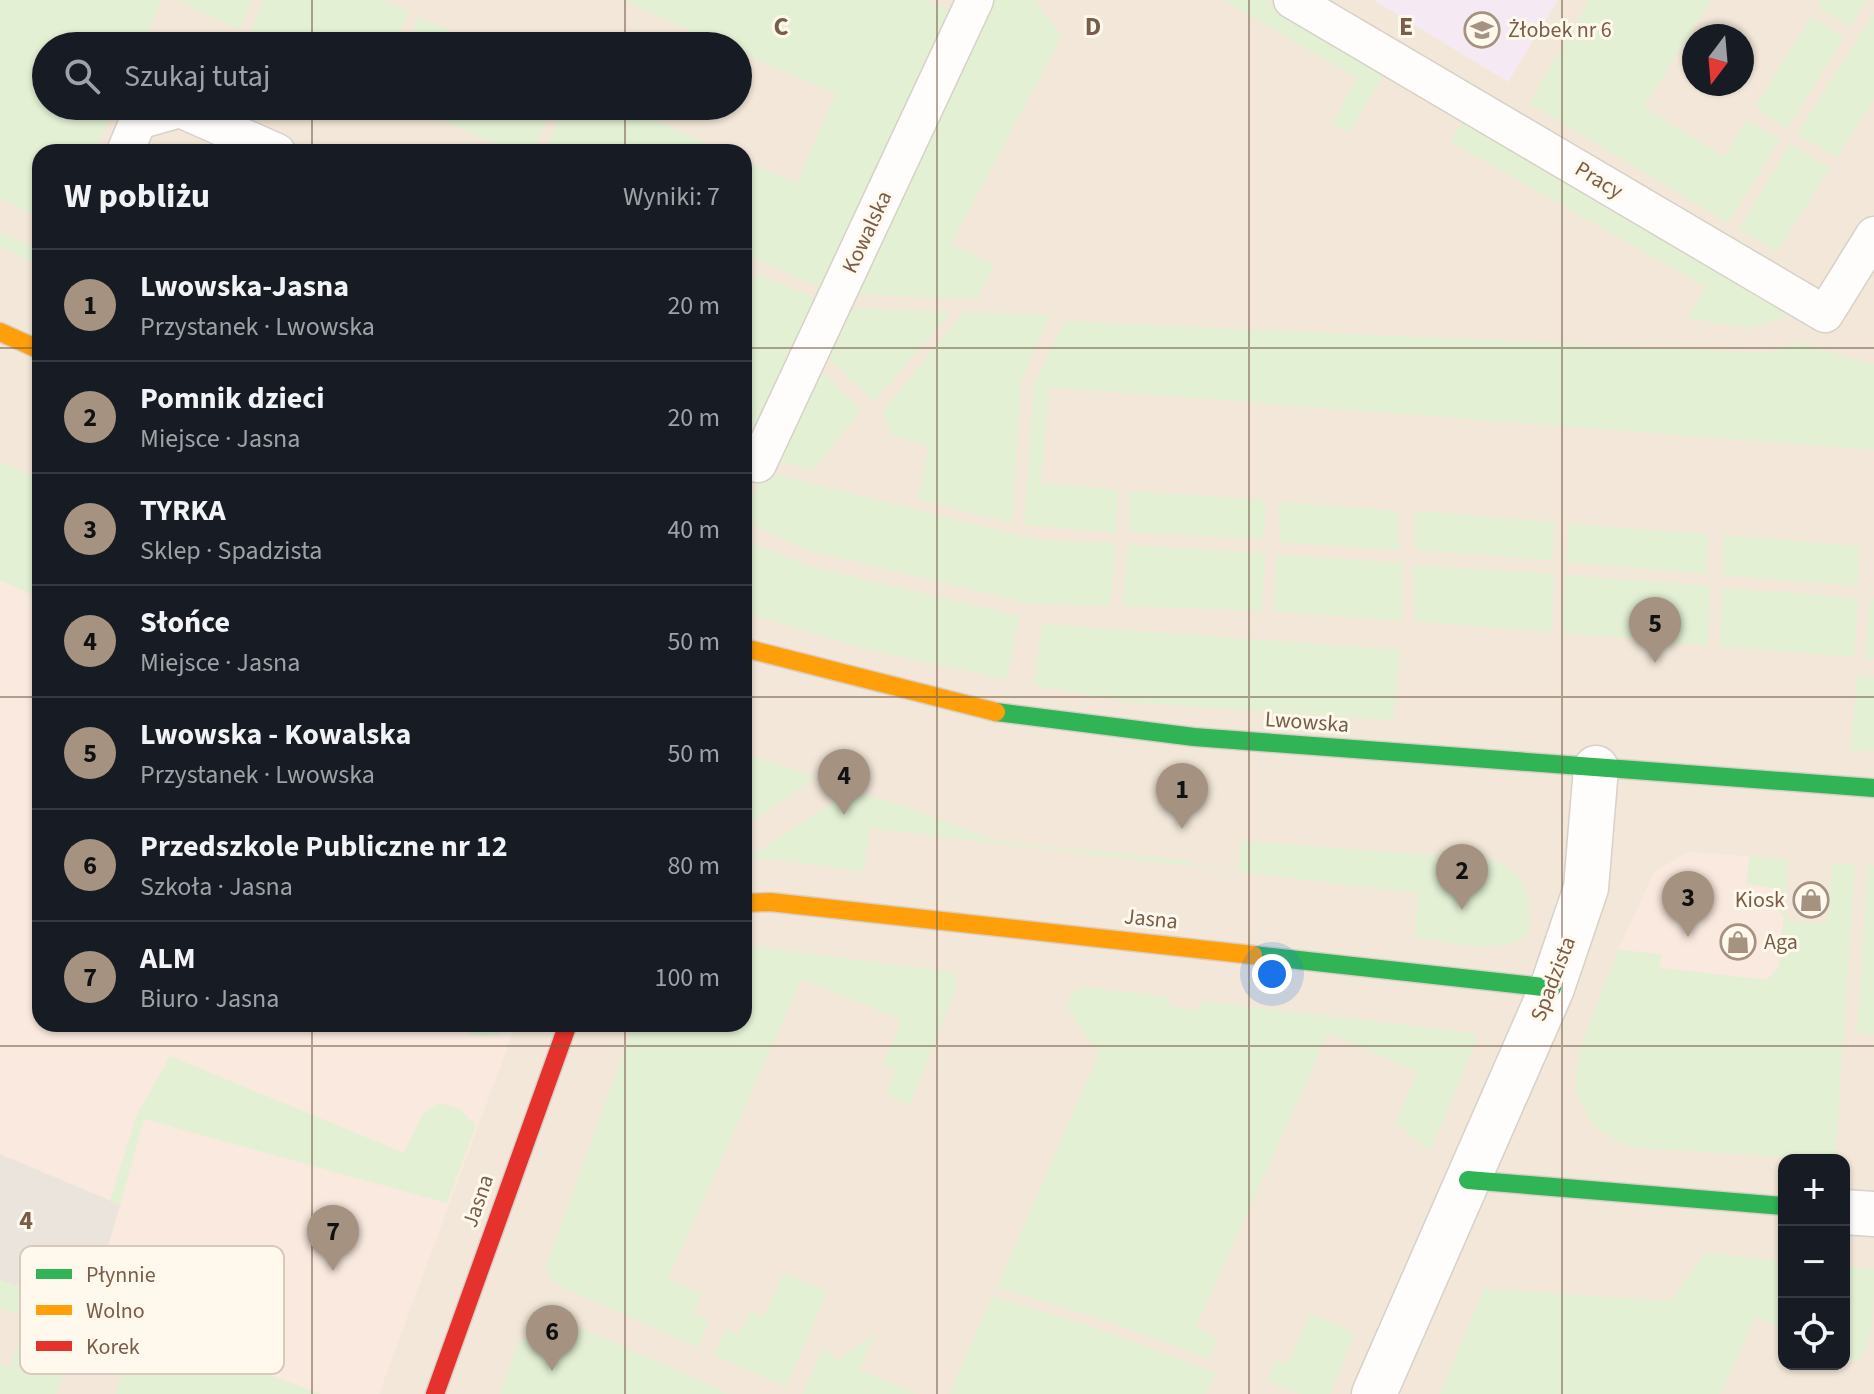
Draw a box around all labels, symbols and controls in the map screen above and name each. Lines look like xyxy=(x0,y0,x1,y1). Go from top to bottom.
text: C xyxy=(773,8,789,45)
text: D xyxy=(1085,8,1101,45)
text: E xyxy=(1399,8,1413,45)
school or university icon: Żłobek nr 6 xyxy=(1463,11,1501,49)
place label: Żłobek nr 6 xyxy=(1508,14,1612,46)
north arrow xyxy=(1682,24,1754,96)
search box xyxy=(32,32,752,120)
icon: search xyxy=(60,54,104,98)
text: Szukaj tutaj xyxy=(124,55,270,98)
street label: Pracy xyxy=(1569,153,1630,207)
text: W pobliżu xyxy=(64,172,210,221)
text: Wyniki: 7 xyxy=(623,178,720,215)
street label: Kowalska xyxy=(834,185,900,279)
text: Lwowska-Jasna xyxy=(140,265,349,308)
text: 1 xyxy=(83,287,97,324)
text: 20 m xyxy=(667,287,720,324)
text: Przystanek · Lwowska xyxy=(140,308,375,345)
text: Pomnik dzieci xyxy=(140,377,325,420)
text: 2 xyxy=(83,399,97,436)
text: 20 m xyxy=(667,399,720,436)
text: Miejsce · Jasna xyxy=(140,420,300,457)
text: TYRKA xyxy=(140,489,226,532)
text: 3 xyxy=(83,511,97,548)
text: 40 m xyxy=(667,511,720,548)
text: Sklep · Spadzista xyxy=(140,532,322,569)
pin: 5 xyxy=(1629,597,1681,663)
text: Słońce xyxy=(140,601,230,644)
text: 4 xyxy=(83,623,97,660)
text: 50 m xyxy=(667,623,720,660)
text: Miejsce · Jasna xyxy=(140,644,300,681)
street label: Lwowska xyxy=(1264,703,1350,741)
text: Lwowska - Kowalska xyxy=(140,713,411,756)
text: 5 xyxy=(83,735,97,772)
text: 50 m xyxy=(667,735,720,772)
pin: 4 xyxy=(818,749,870,815)
text: Przystanek · Lwowska xyxy=(140,756,375,793)
pin: 1 xyxy=(1156,763,1208,829)
text: Przedszkole Publiczne nr 12 xyxy=(140,825,508,868)
pin: 2 xyxy=(1436,844,1488,910)
text: 6 xyxy=(83,847,97,884)
text: 80 m xyxy=(667,847,720,884)
text: Szkoła · Jasna xyxy=(140,868,293,905)
pin: 3 xyxy=(1662,871,1714,937)
shop icon: Kiosk xyxy=(1792,881,1830,919)
place label: Kiosk xyxy=(1735,884,1785,916)
street label: Jasna xyxy=(1122,900,1180,938)
shop icon: Aga xyxy=(1719,923,1757,961)
place label: Aga xyxy=(1764,926,1798,958)
street label: Spadzista xyxy=(1522,932,1584,1026)
text: ALM xyxy=(140,937,196,980)
your location xyxy=(1252,954,1292,994)
text: 7 xyxy=(83,959,97,996)
text: 100 m xyxy=(654,959,720,996)
text: Biuro · Jasna xyxy=(140,980,279,1017)
map controls xyxy=(1778,1154,1850,1370)
button: + xyxy=(1778,1154,1850,1226)
street label: Jasna xyxy=(454,1170,502,1232)
text: 4 xyxy=(19,1202,33,1239)
pin: 7 xyxy=(307,1205,359,1271)
button: − xyxy=(1778,1226,1850,1298)
legend xyxy=(20,1246,284,1374)
text: Płynnie xyxy=(86,1259,156,1291)
text: Wolno xyxy=(86,1295,145,1327)
button: locate xyxy=(1778,1298,1850,1370)
pin: 6 xyxy=(526,1305,578,1371)
text: Korek xyxy=(86,1331,140,1363)

